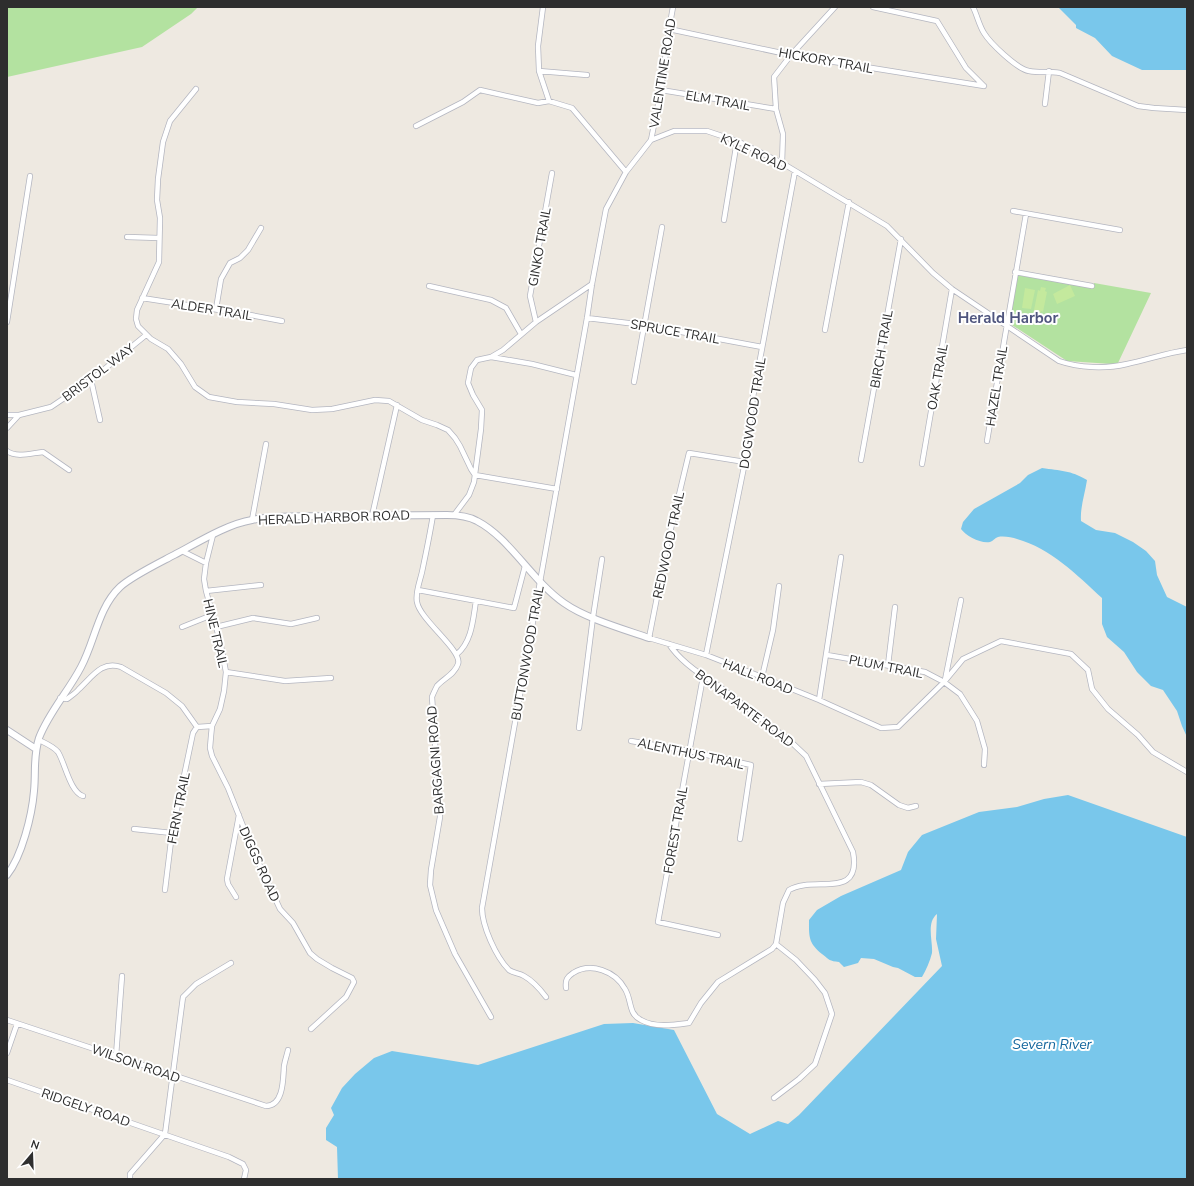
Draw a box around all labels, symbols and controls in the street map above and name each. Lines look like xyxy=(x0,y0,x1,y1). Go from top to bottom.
street label: VALENTINE ROAD xyxy=(645,17,681,130)
street label: HICKORY TRAIL xyxy=(777,44,874,78)
street label: ELM TRAIL xyxy=(684,86,752,116)
street label: KYLE ROAD xyxy=(718,130,790,176)
street label: GINKO TRAIL xyxy=(524,206,556,288)
street label: ALDER TRAIL xyxy=(170,295,254,325)
district label: Herald Harbor xyxy=(958,308,1058,328)
street label: BIRCH TRAIL xyxy=(866,309,898,390)
street label: SPRUCE TRAIL xyxy=(629,315,721,349)
street label: BRISTOL WAY xyxy=(59,340,139,406)
street label: OAK TRAIL xyxy=(923,343,953,412)
street label: HAZEL TRAIL xyxy=(982,345,1012,428)
street label: DOGWOOD TRAIL xyxy=(735,356,771,470)
street label: REDWOOD TRAIL xyxy=(649,490,689,600)
street label: HERALD HARBOR ROAD xyxy=(258,506,410,530)
street label: BUTTONWOOD TRAIL xyxy=(507,584,549,722)
street label: HINE TRAIL xyxy=(198,597,232,669)
street label: PLUM TRAIL xyxy=(847,651,924,683)
street label: HALL ROAD xyxy=(720,655,795,699)
street label: BONAPARTE ROAD xyxy=(691,666,797,752)
street label: BARGAGNI ROAD xyxy=(423,705,449,815)
street label: ALENTHUS TRAIL xyxy=(636,734,746,774)
street label: FERN TRAIL xyxy=(163,771,195,846)
street label: FOREST TRAIL xyxy=(659,785,693,875)
street label: DIGGS ROAD xyxy=(234,824,284,905)
water label: Severn River xyxy=(1012,1035,1093,1054)
street label: WILSON ROAD xyxy=(89,1040,183,1088)
street label: RIDGELY ROAD xyxy=(39,1084,133,1132)
north arrow xyxy=(12,1134,52,1174)
text: N xyxy=(29,1137,41,1153)

